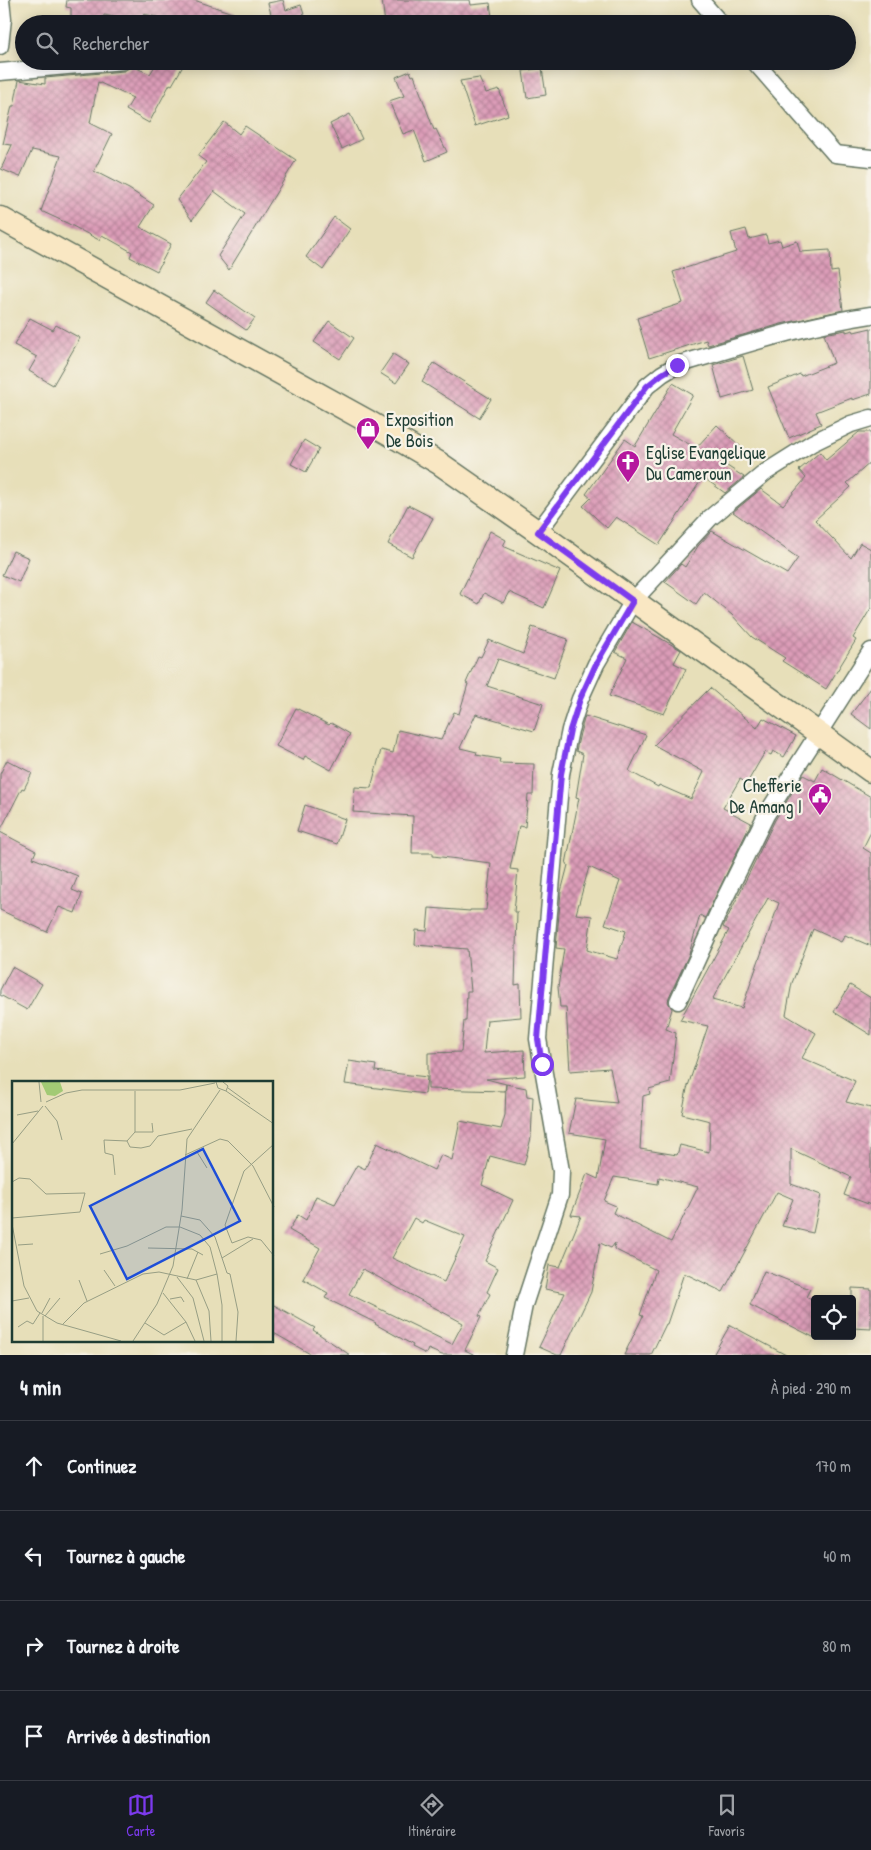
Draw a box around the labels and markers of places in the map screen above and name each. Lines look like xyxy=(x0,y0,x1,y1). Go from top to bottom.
place label: Exposition De Bois xyxy=(386,407,454,453)
shop icon: Exposition De Bois xyxy=(355,416,381,450)
place label: Eglise Evangelique Du Cameroun xyxy=(646,440,766,486)
church icon: Eglise Evangelique Du Cameroun xyxy=(615,449,641,483)
place label: Chefferie De Amang I xyxy=(730,773,802,819)
public building icon: Chefferie De Amang I xyxy=(807,782,833,816)

